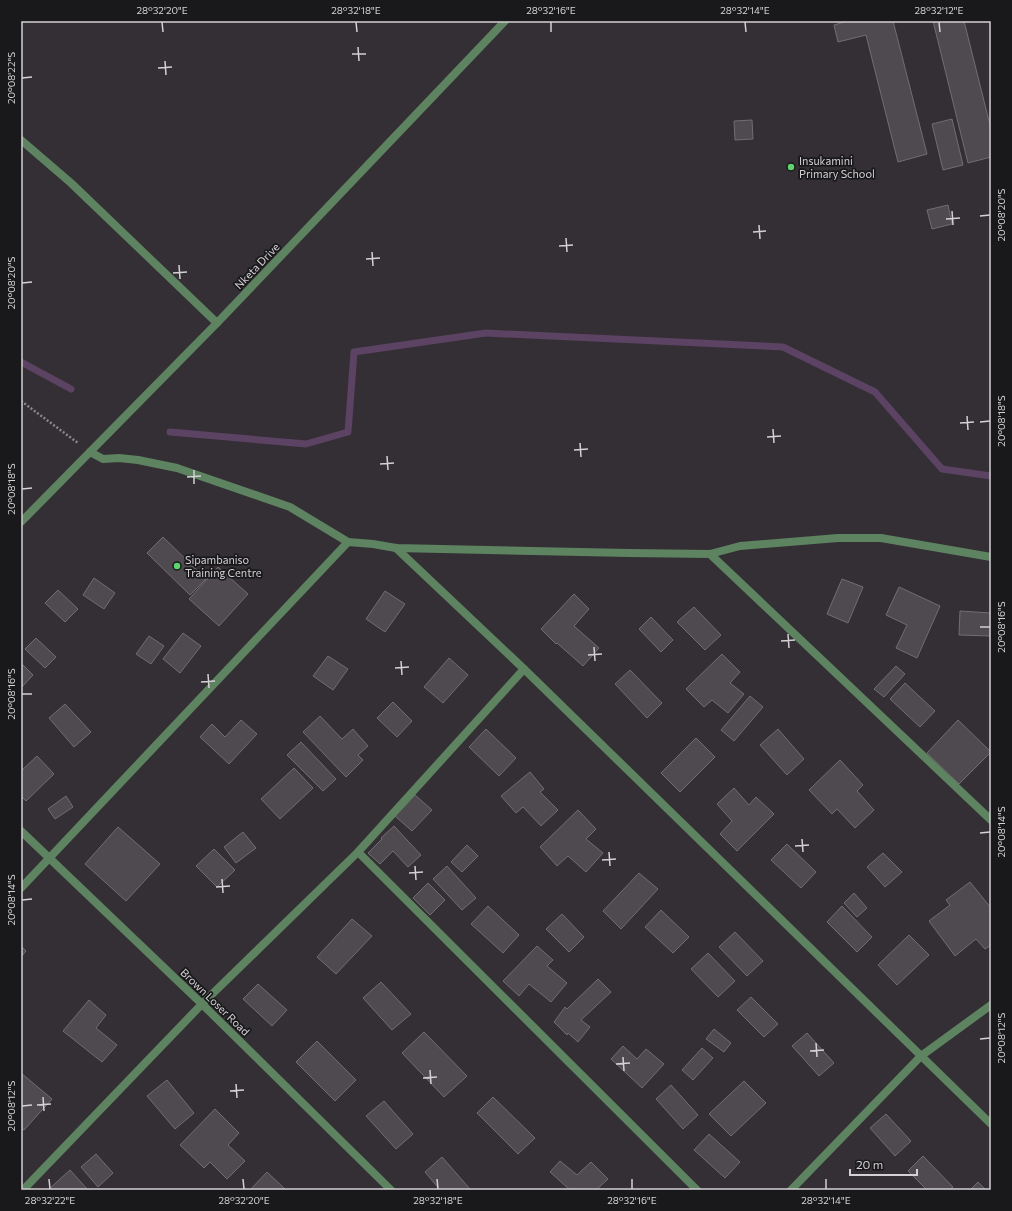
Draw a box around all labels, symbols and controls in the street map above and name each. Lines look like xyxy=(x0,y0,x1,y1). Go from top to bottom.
text: 28°32'20"E xyxy=(136,4,188,16)
text: 28°32'18"E xyxy=(331,4,381,16)
text: 28°32'16"E xyxy=(526,4,576,16)
text: 28°32'14"E xyxy=(720,4,770,16)
text: 28°32'12"E xyxy=(915,4,964,16)
text: 20°08'22"S xyxy=(5,52,17,104)
place label: Insukamini Primary School xyxy=(799,154,875,180)
marker: Insukamini Primary School xyxy=(786,162,796,172)
text: 20°08'20"S xyxy=(995,188,1007,241)
street label: Nketa Drive xyxy=(232,240,282,291)
text: 20°08'20"S xyxy=(5,256,17,309)
text: 20°08'18"S xyxy=(995,395,1007,447)
text: 20°08'18"S xyxy=(5,463,17,515)
place label: Sipambaniso Training Centre xyxy=(185,553,262,579)
marker: Sipambaniso Training Centre xyxy=(172,561,182,571)
text: 20°08'16"S xyxy=(995,601,1007,653)
text: 20°08'16"S xyxy=(5,668,17,720)
text: 20°08'14"S xyxy=(995,806,1007,858)
text: 20°08'14"S xyxy=(5,874,17,926)
street label: Brown Loser Road xyxy=(178,965,252,1038)
text: 20°08'12"S xyxy=(995,1012,1007,1063)
text: 20°08'12"S xyxy=(5,1080,17,1131)
scale bar xyxy=(850,1151,917,1177)
text: 20 m xyxy=(856,1157,883,1171)
text: 28°32'22"E xyxy=(25,1194,75,1206)
text: 28°32'20"E xyxy=(218,1194,270,1206)
text: 28°32'18"E xyxy=(413,1194,463,1206)
text: 28°32'16"E xyxy=(607,1194,657,1206)
text: 28°32'14"E xyxy=(801,1194,851,1206)

